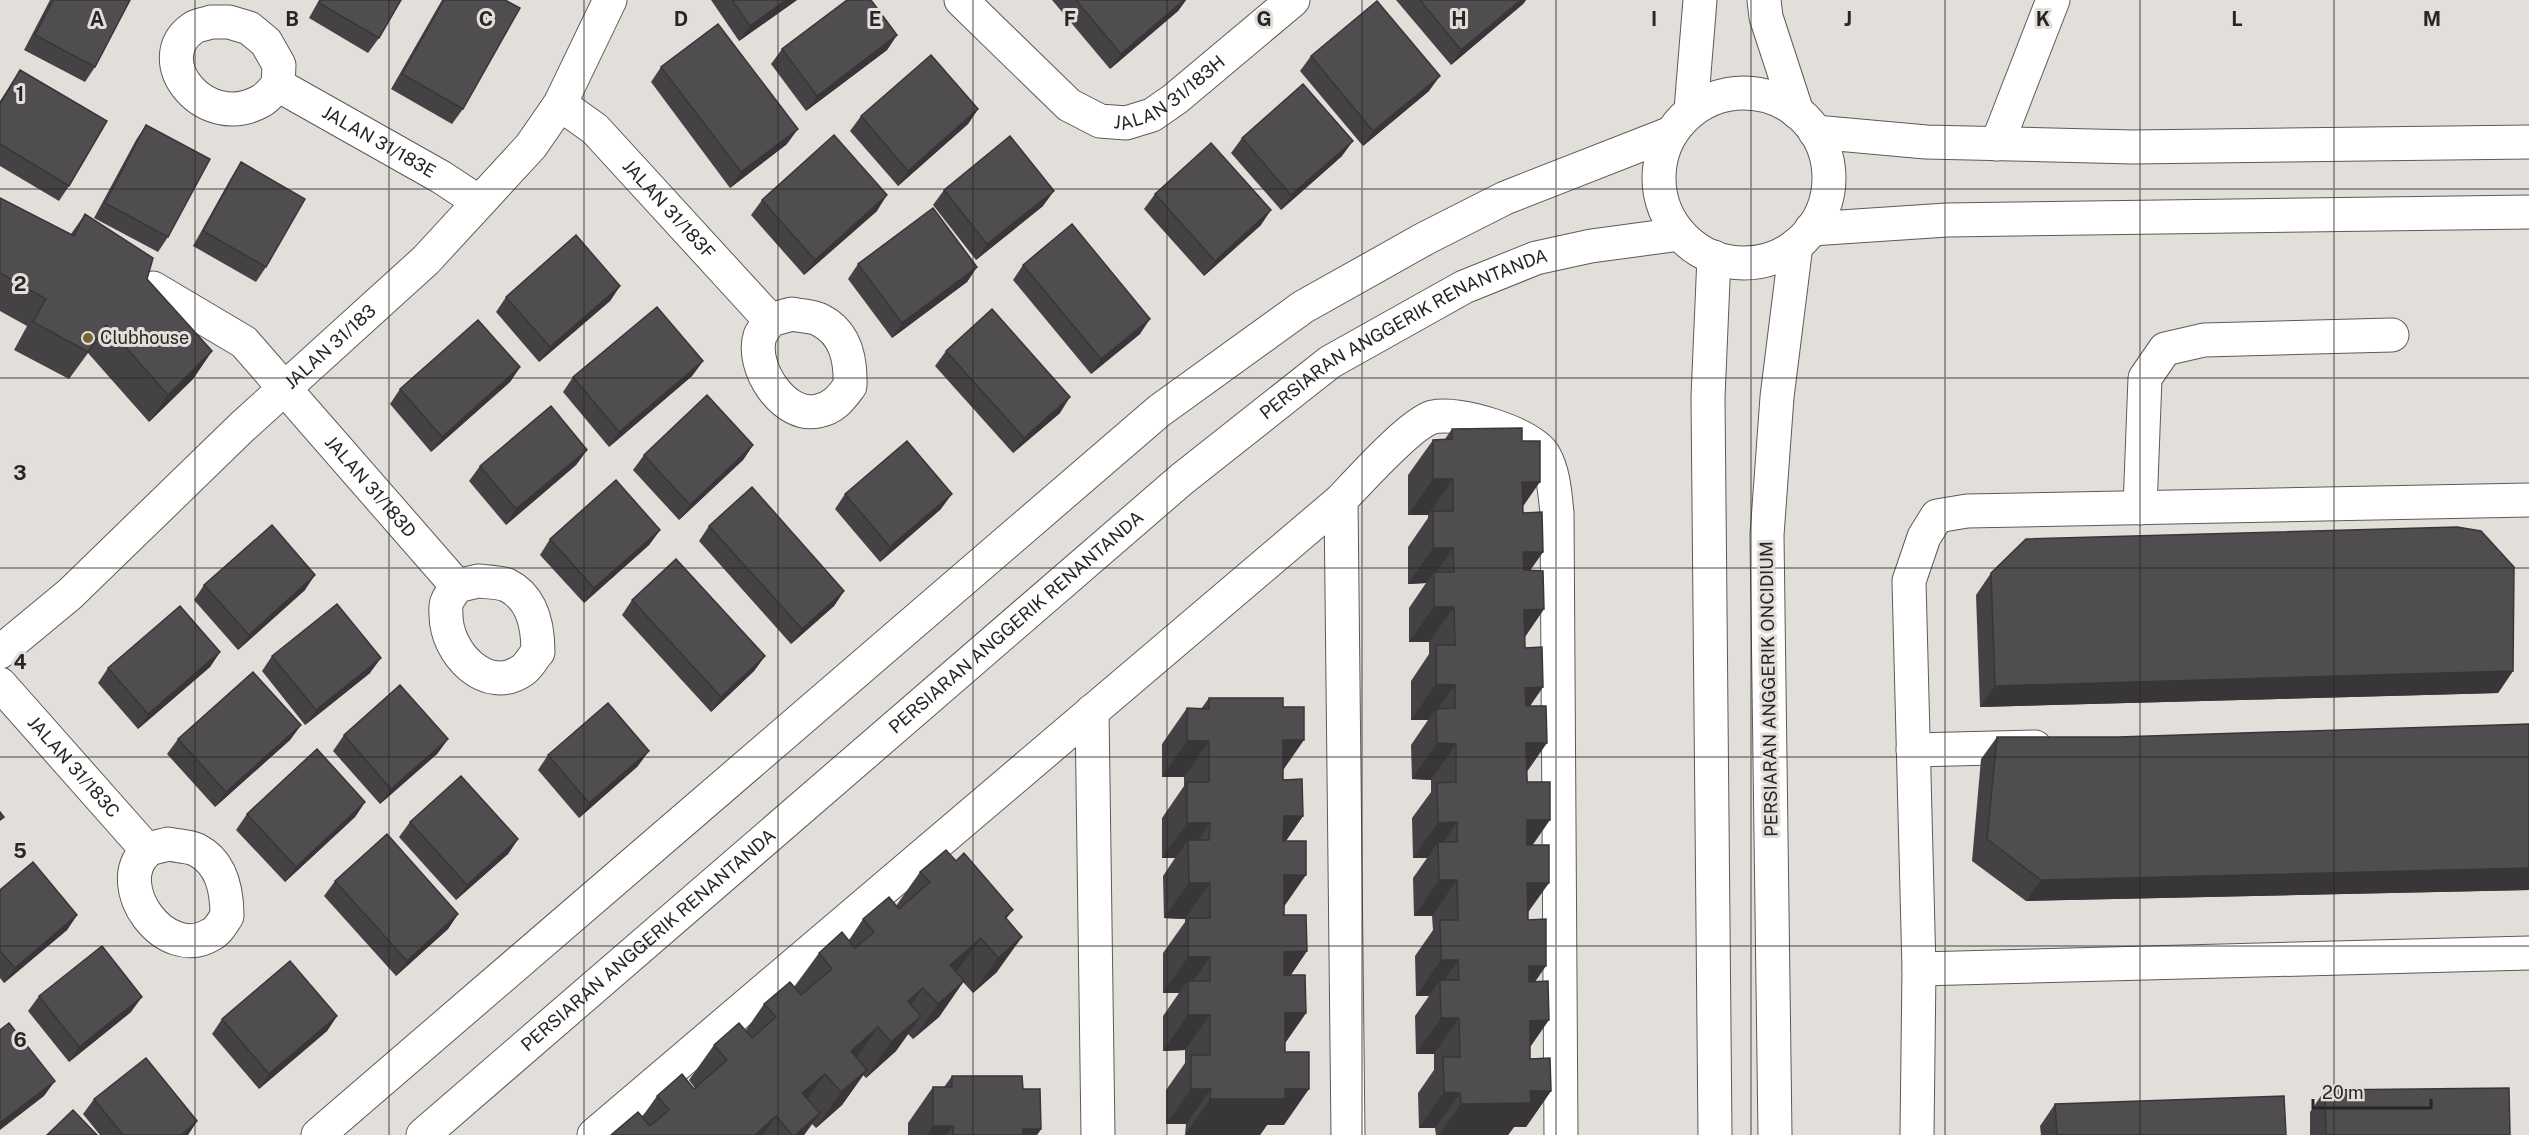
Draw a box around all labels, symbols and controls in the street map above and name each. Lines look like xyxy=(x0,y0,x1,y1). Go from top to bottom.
text: A xyxy=(90,7,104,31)
text: B xyxy=(285,7,299,31)
text: C xyxy=(479,7,493,31)
text: D xyxy=(674,7,688,31)
text: E xyxy=(869,7,881,31)
text: F xyxy=(1064,7,1076,31)
text: G xyxy=(1256,7,1272,31)
text: H xyxy=(1451,7,1467,31)
text: I xyxy=(1651,7,1657,31)
text: J xyxy=(1844,7,1852,31)
text: K xyxy=(2036,7,2050,31)
text: L xyxy=(2231,7,2243,31)
text: M xyxy=(2423,7,2441,31)
street label: JALAN 31/183H xyxy=(1113,51,1229,134)
text: 1 xyxy=(16,82,24,106)
street label: JALAN 31/183E xyxy=(319,101,440,182)
street label: JALAN 31/183F xyxy=(619,155,719,263)
street label: PERSIARAN ANGGERIK RENANTANDA xyxy=(1255,245,1550,423)
text: 2 xyxy=(14,272,26,296)
street label: JALAN 31/183 xyxy=(280,300,380,393)
place label: Clubhouse xyxy=(100,327,189,348)
marker: Clubhouse xyxy=(81,331,95,345)
street label: JALAN 31/183D xyxy=(321,431,421,542)
text: 3 xyxy=(13,461,27,485)
street label: PERSIARAN ANGGERIK RENANTANDA xyxy=(884,506,1147,738)
street label: PERSIARAN ANGGERIK ONCIDIUM xyxy=(1755,541,1782,837)
text: 4 xyxy=(13,650,27,674)
street label: JALAN 31/183C xyxy=(24,712,124,822)
street label: PERSIARAN ANGGERIK RENANTANDA xyxy=(517,824,780,1055)
text: 5 xyxy=(13,839,27,863)
text: 6 xyxy=(13,1028,27,1052)
scale bar xyxy=(2313,1072,2432,1110)
text: 20 m xyxy=(2322,1082,2364,1103)

